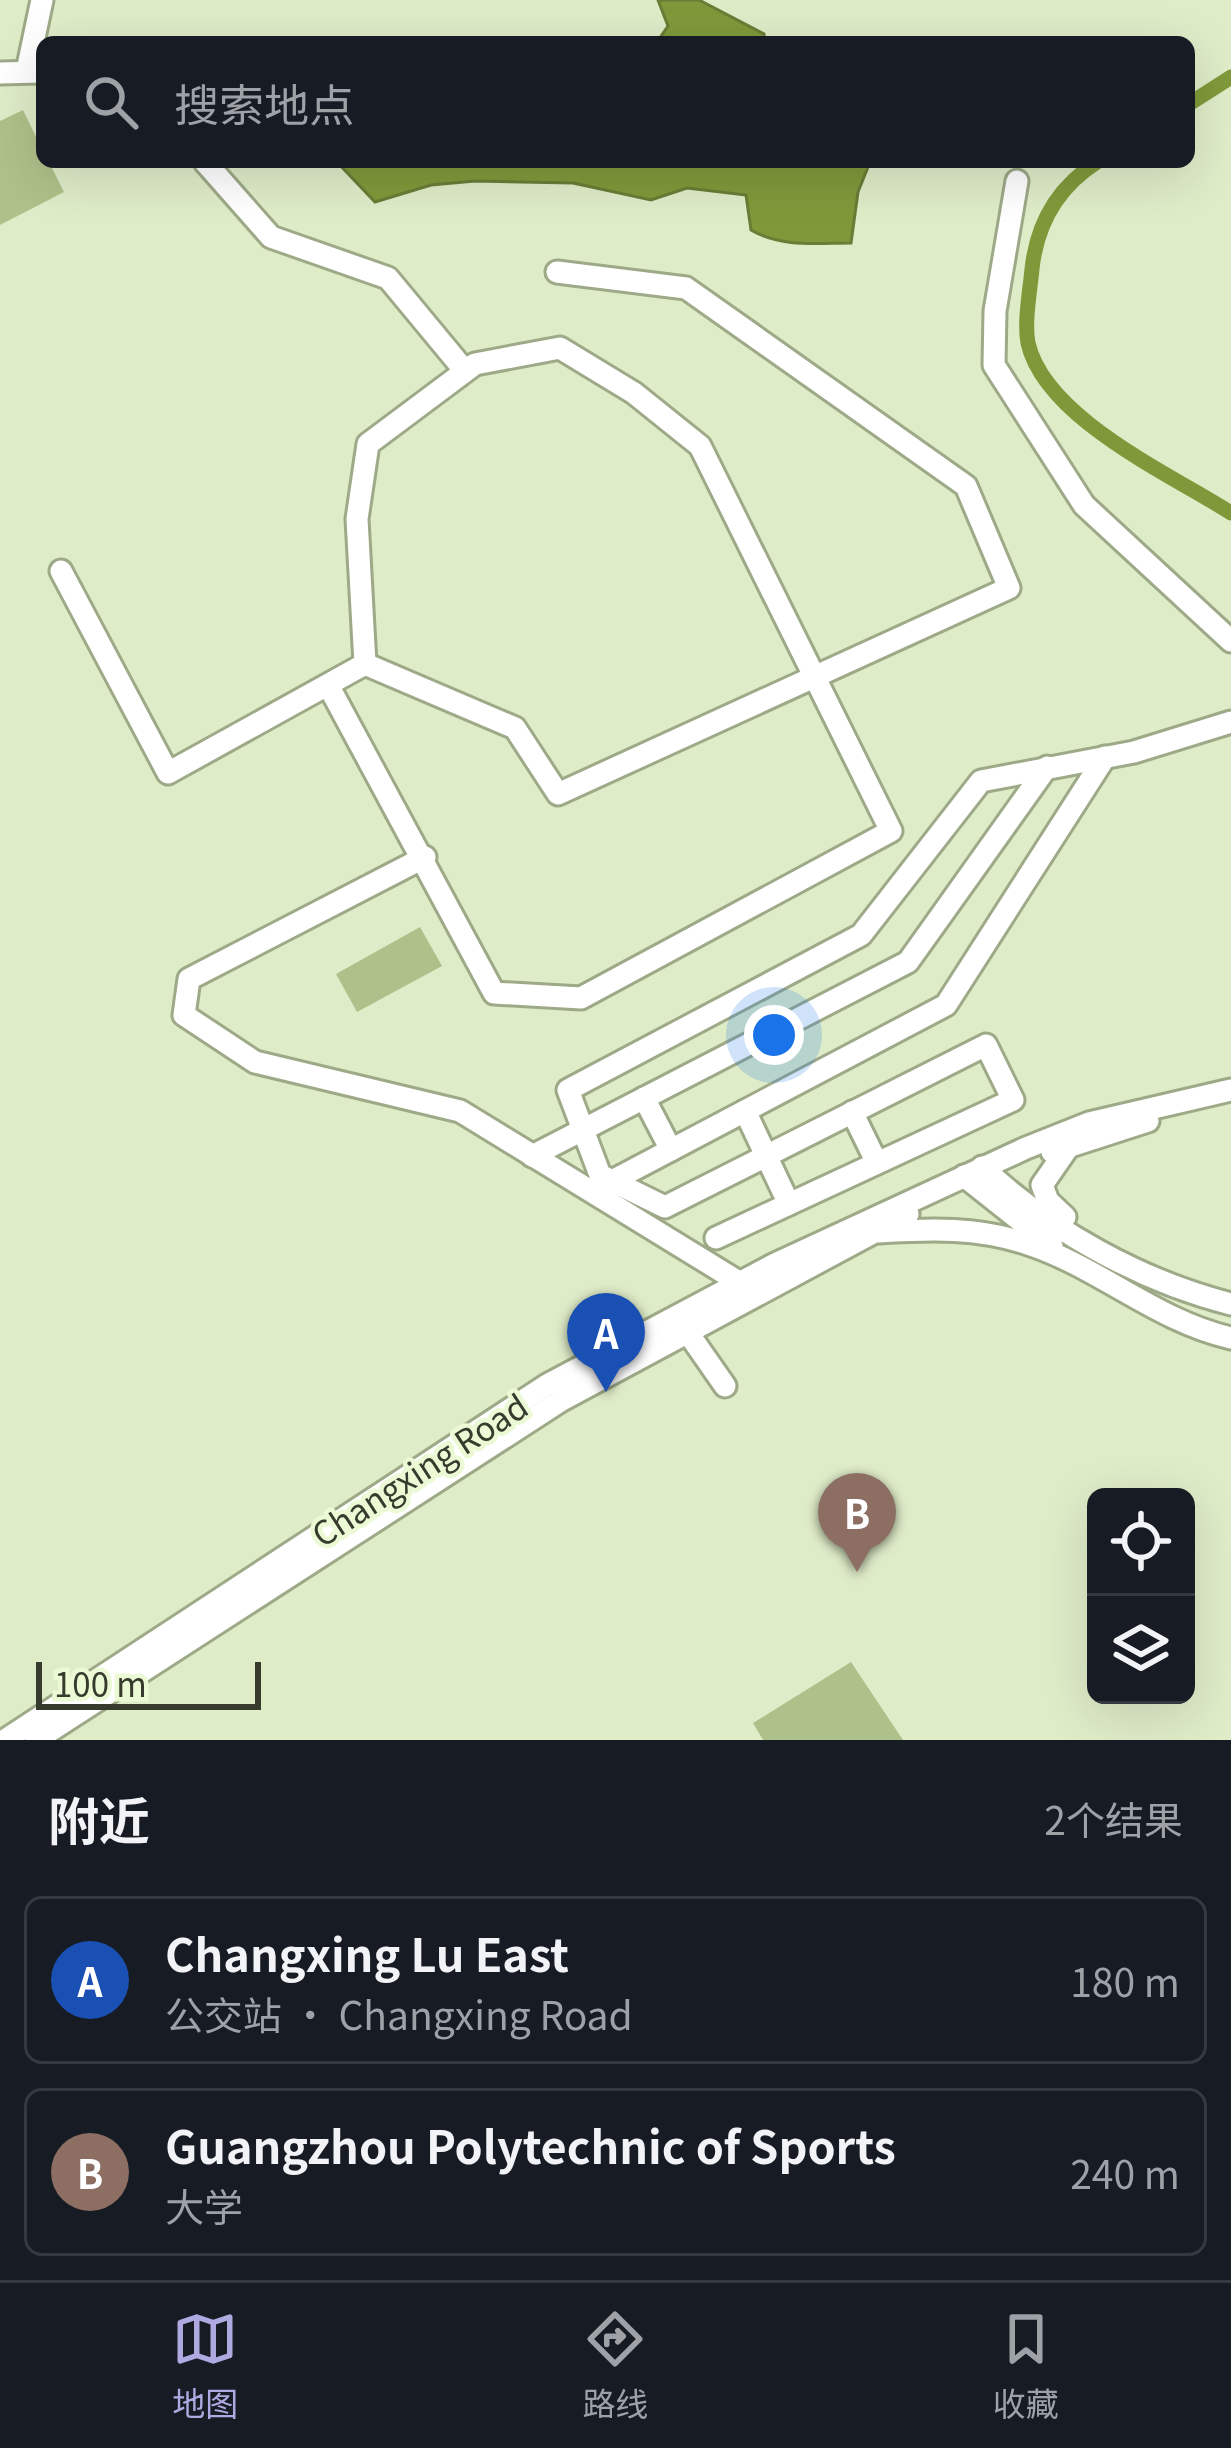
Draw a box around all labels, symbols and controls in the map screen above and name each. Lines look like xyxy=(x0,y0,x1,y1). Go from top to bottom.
search box xyxy=(36,36,1195,168)
icon: search xyxy=(78,69,144,135)
text: 搜索地点 xyxy=(174,70,354,135)
your location xyxy=(744,1005,804,1065)
pin: A xyxy=(567,1293,645,1392)
street label: Changxing Road xyxy=(302,1381,536,1557)
pin: B xyxy=(818,1473,896,1572)
map controls xyxy=(1087,1488,1195,1704)
button: locate xyxy=(1087,1488,1195,1596)
button: layers xyxy=(1087,1596,1195,1704)
scale bar xyxy=(36,1656,261,1709)
text: 100 m xyxy=(54,1659,147,1707)
text: 附近 xyxy=(48,1781,150,1855)
text: 2个结果 xyxy=(1044,1790,1183,1846)
text: Changxing Lu East xyxy=(165,1920,569,1985)
text: A xyxy=(78,1952,103,2008)
text: 180 m xyxy=(1070,1952,1180,2008)
text: 公交站 · Changxing Road xyxy=(165,1985,633,2041)
text: Guangzhou Polytechnic of Sports xyxy=(165,2112,896,2177)
text: B xyxy=(77,2144,103,2200)
text: 240 m xyxy=(1070,2144,1180,2200)
text: 大学 xyxy=(165,2177,243,2233)
tab: 地图 xyxy=(172,2306,238,2426)
tab: 路线 xyxy=(582,2306,648,2426)
tab: 收藏 xyxy=(993,2306,1059,2426)

